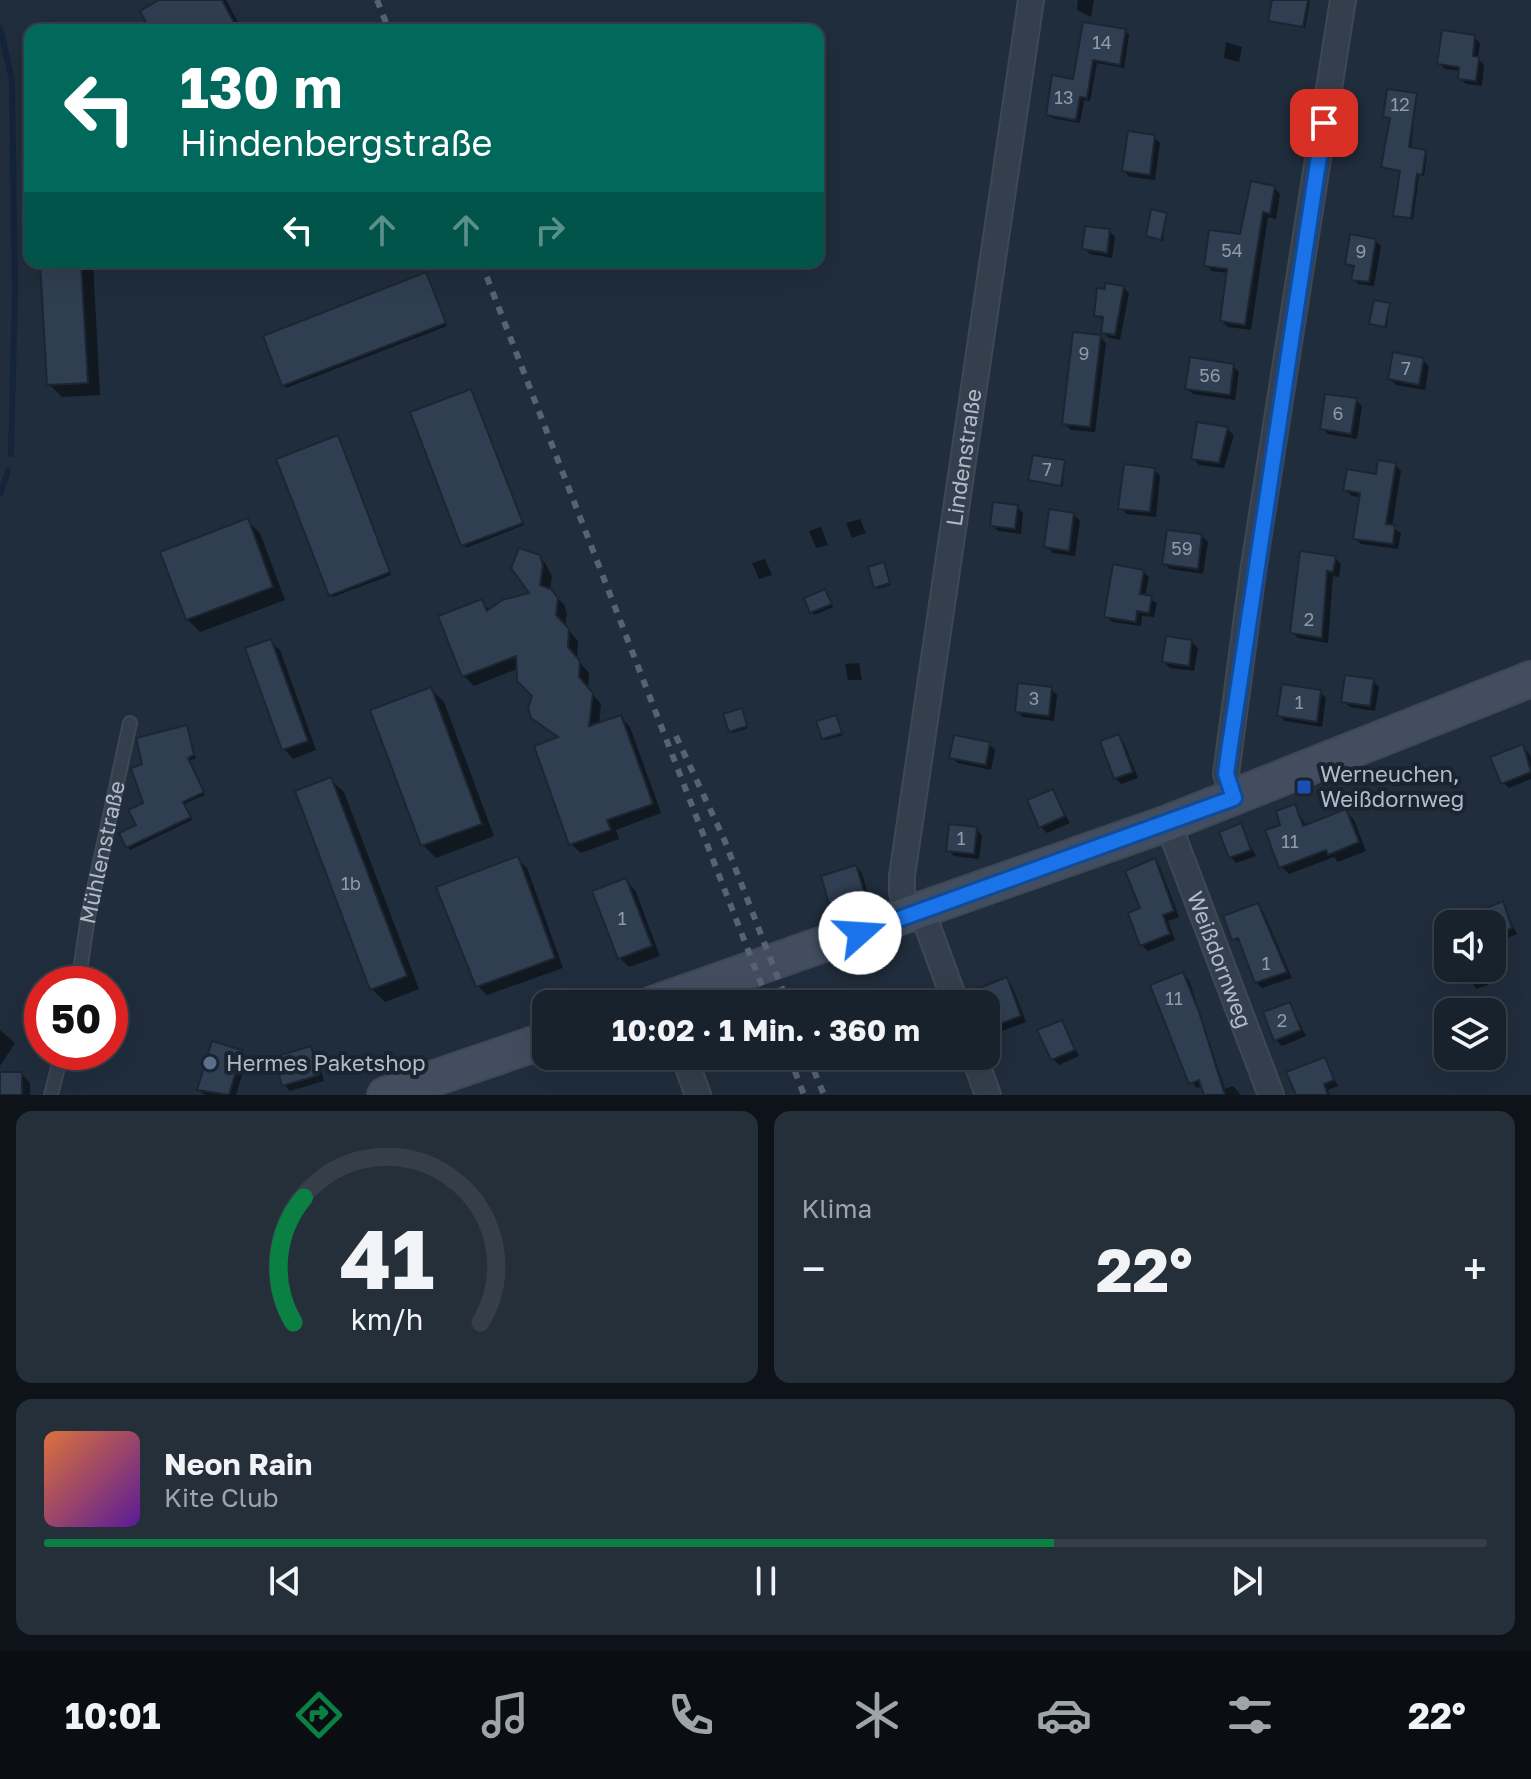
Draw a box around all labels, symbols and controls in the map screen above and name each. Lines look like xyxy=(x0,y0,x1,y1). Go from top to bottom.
house number: 14 xyxy=(1092,31,1112,53)
text: 130 m xyxy=(180,53,342,120)
icon: left xyxy=(48,56,152,160)
house number: 13 xyxy=(1054,86,1074,108)
pin xyxy=(1290,89,1358,157)
house number: 12 xyxy=(1390,93,1410,115)
icon: arrive xyxy=(1302,101,1346,145)
text: Hindenbergstraße xyxy=(180,121,492,164)
icon: left xyxy=(276,208,320,252)
icon: ahead xyxy=(360,208,404,252)
icon: ahead xyxy=(444,208,488,252)
icon: right xyxy=(528,208,572,252)
house number: 54 xyxy=(1221,239,1243,261)
house number: 9 xyxy=(1356,240,1366,262)
house number: 9 xyxy=(1079,342,1089,364)
house number: 7 xyxy=(1401,357,1411,379)
house number: 56 xyxy=(1199,364,1221,386)
street label: Lindenstraße xyxy=(940,387,987,528)
house number: 6 xyxy=(1333,402,1343,424)
house number: 7 xyxy=(1042,458,1052,480)
house number: 59 xyxy=(1171,537,1193,559)
house number: 2 xyxy=(1304,608,1314,630)
house number: 3 xyxy=(1029,687,1039,709)
house number: 1 xyxy=(1295,691,1304,713)
place label: Werneuchen, Weißdornweg xyxy=(1320,760,1464,812)
street label: Mühlenstraße xyxy=(73,778,130,926)
marker: Werneuchen, Weißdornweg xyxy=(1295,778,1313,796)
house number: 1 xyxy=(957,827,966,849)
house number: 11 xyxy=(1281,830,1299,852)
house number: 1b xyxy=(341,872,361,894)
street label: Weißdornweg xyxy=(1182,887,1258,1032)
position arrow xyxy=(818,891,902,975)
house number: 1 xyxy=(618,907,627,929)
map controls xyxy=(1434,910,1506,1070)
button: sound xyxy=(1434,910,1506,982)
house number: 1 xyxy=(1262,952,1271,974)
speed limit sign: 50 xyxy=(24,966,128,1070)
house number: 11 xyxy=(1165,987,1183,1009)
button: layers xyxy=(1434,998,1506,1070)
house number: 2 xyxy=(1277,1009,1287,1031)
text: 10:02 · 1 Min. · 360 m xyxy=(612,1012,920,1048)
place label: Hermes Paketshop xyxy=(226,1049,426,1076)
marker: Hermes Paketshop xyxy=(201,1054,219,1072)
text: Klima xyxy=(802,1193,872,1224)
text: 41 xyxy=(339,1207,434,1307)
text: 22° xyxy=(1096,1233,1193,1305)
text: − xyxy=(802,1242,826,1295)
text: + xyxy=(1463,1242,1487,1295)
text: km/h xyxy=(350,1302,423,1336)
text: Neon Rain xyxy=(164,1446,312,1482)
text: Kite Club xyxy=(164,1482,279,1513)
icon: previous xyxy=(263,1559,307,1603)
icon: pause xyxy=(744,1559,788,1603)
icon: next xyxy=(1225,1559,1269,1603)
icon: directions xyxy=(291,1687,347,1743)
icon: music xyxy=(477,1687,533,1743)
icon: phone xyxy=(663,1687,719,1743)
icon: climate xyxy=(849,1687,905,1743)
icon: car xyxy=(1036,1687,1092,1743)
icon: filters xyxy=(1222,1687,1278,1743)
text: 10:01 xyxy=(65,1694,161,1737)
text: 22° xyxy=(1408,1694,1466,1737)

